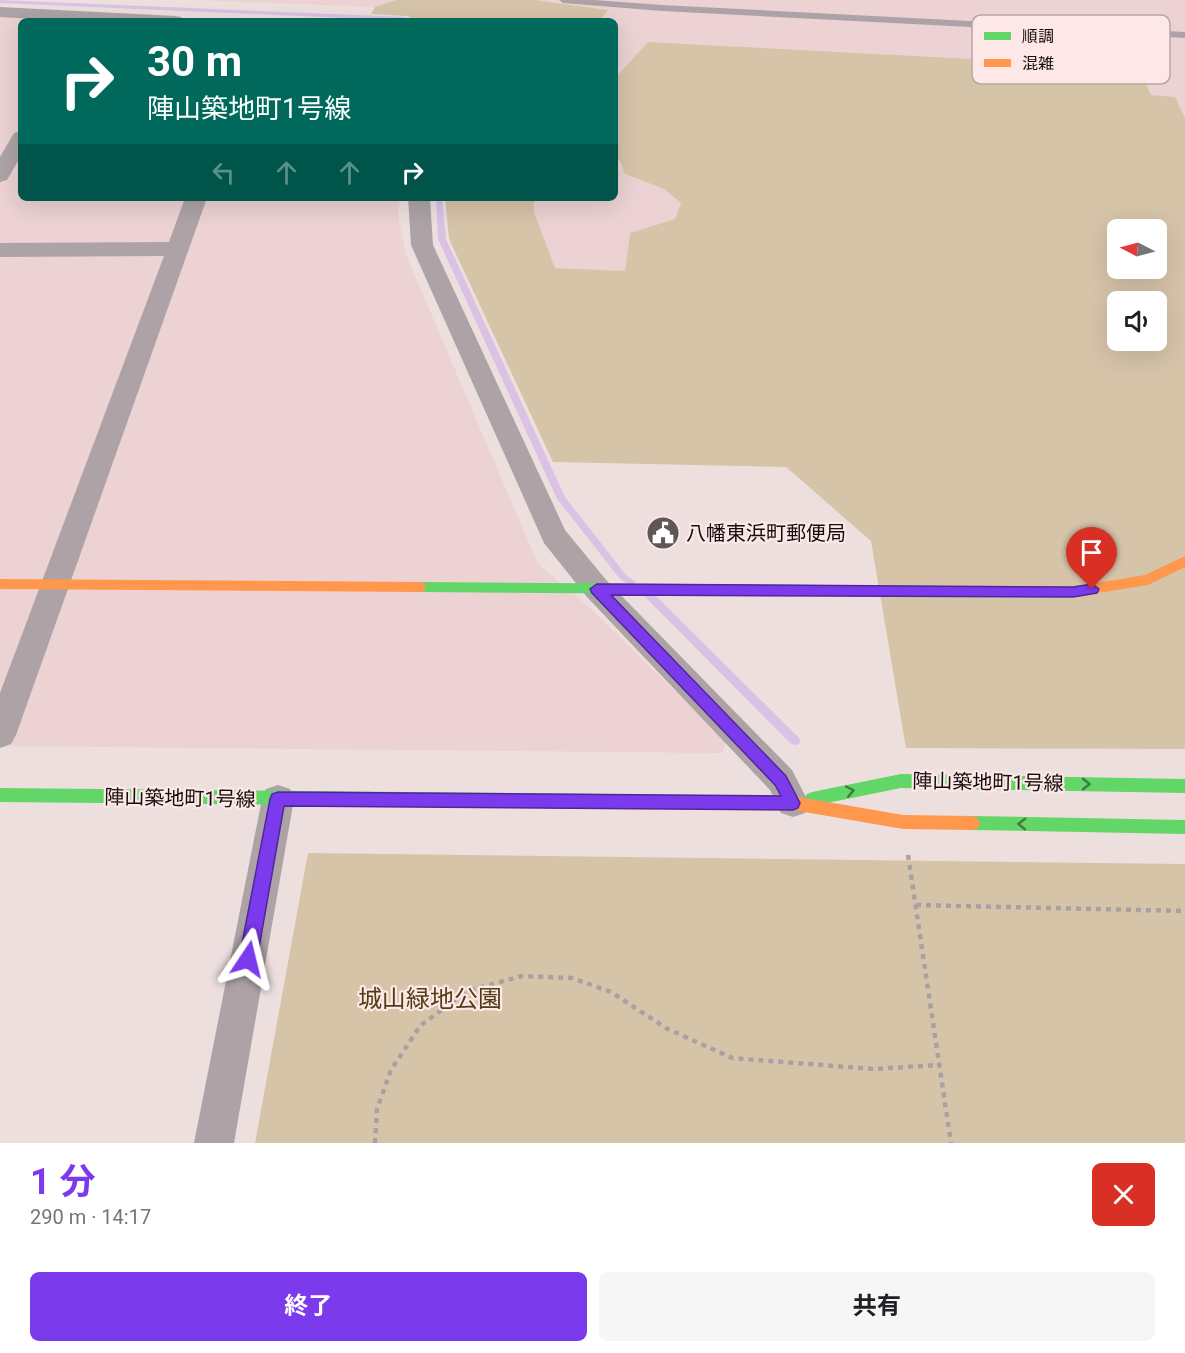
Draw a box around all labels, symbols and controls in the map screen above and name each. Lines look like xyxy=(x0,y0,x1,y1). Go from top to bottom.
legend xyxy=(972,15,1170,84)
text: 順調 xyxy=(1022,27,1054,46)
text: 30 m xyxy=(147,37,242,86)
icon: right xyxy=(48,42,126,120)
text: 混雑 xyxy=(1022,54,1054,73)
text: 陣山築地町1号線 xyxy=(147,93,351,125)
icon: left xyxy=(207,156,240,189)
icon: ahead xyxy=(270,156,303,189)
icon: ahead xyxy=(333,156,366,189)
icon: right xyxy=(396,156,429,189)
north arrow xyxy=(1107,219,1167,279)
map controls xyxy=(1107,219,1167,351)
button: sound xyxy=(1107,291,1167,351)
public building icon: 八幡東浜町郵便局 xyxy=(645,515,681,551)
place label: 八幡東浜町郵便局 xyxy=(686,521,846,545)
pin xyxy=(1066,527,1117,589)
icon: arrive xyxy=(1075,536,1108,569)
street label: 陣山築地町1号線 xyxy=(912,769,1064,795)
one-way arrow xyxy=(1081,778,1090,790)
street label: 陣山築地町1号線 xyxy=(104,785,256,811)
one-way arrow xyxy=(845,785,855,798)
one-way arrow xyxy=(1017,818,1026,830)
position arrow xyxy=(216,927,280,991)
park label: 城山緑地公園 xyxy=(358,985,502,1013)
text: 1 分 xyxy=(30,1161,96,1203)
button: close xyxy=(1092,1163,1155,1226)
text: 290 m · 14:17 xyxy=(30,1205,151,1229)
button: 終了 xyxy=(30,1272,587,1341)
button: 共有 xyxy=(599,1272,1155,1341)

